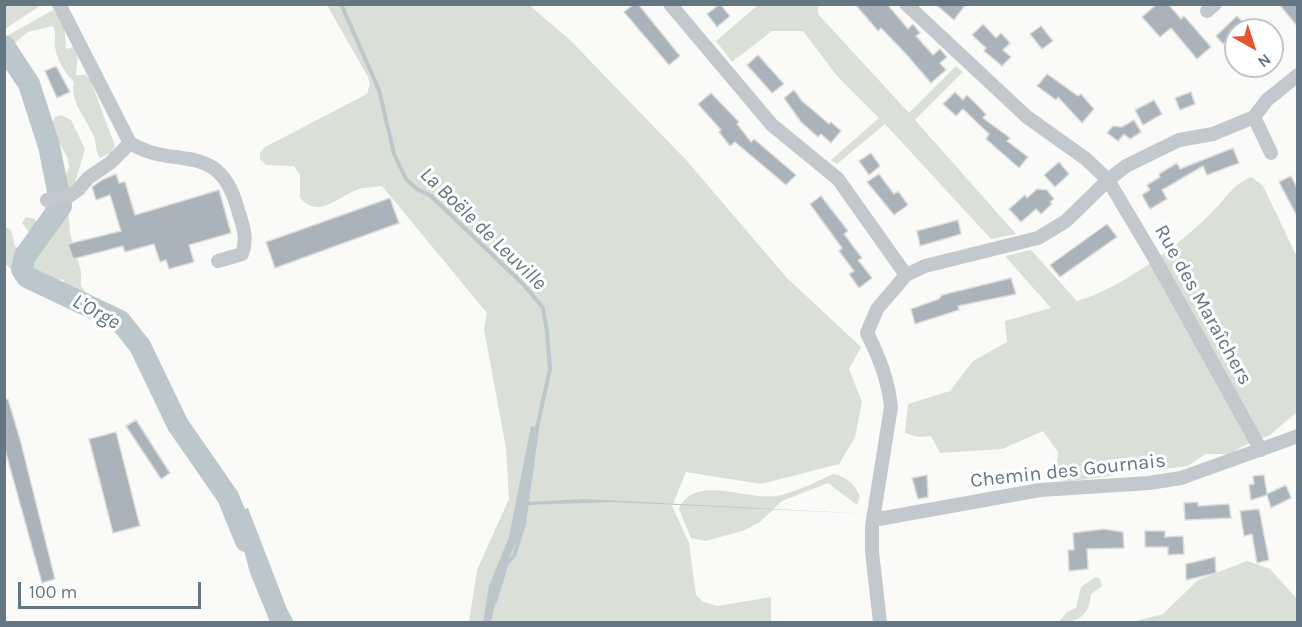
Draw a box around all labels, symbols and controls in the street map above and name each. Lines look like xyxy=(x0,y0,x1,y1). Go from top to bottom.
north arrow xyxy=(1224,18,1284,78)
text: N xyxy=(1254,50,1275,72)
water label: La Boële de Leuville xyxy=(414,162,552,296)
street label: Rue des Maraîchers xyxy=(1149,221,1257,389)
water label: L'Orge xyxy=(68,289,124,335)
street label: Chemin des Gournais xyxy=(969,449,1167,493)
scale bar xyxy=(21,570,204,608)
text: 100 m xyxy=(29,581,77,603)

